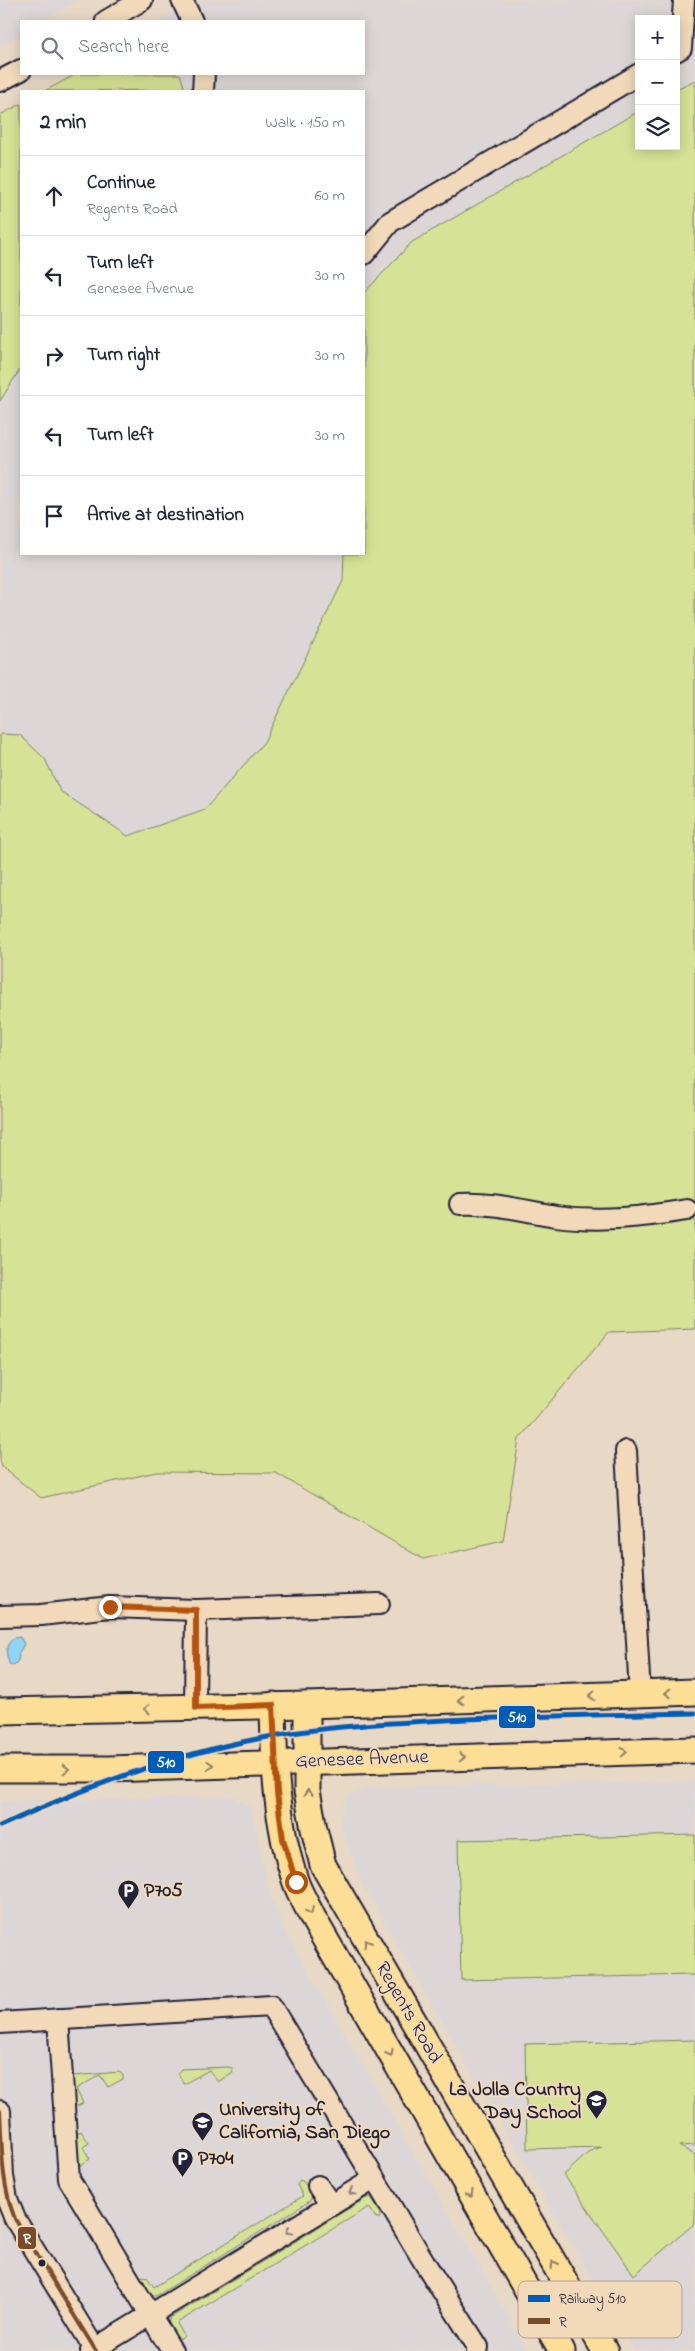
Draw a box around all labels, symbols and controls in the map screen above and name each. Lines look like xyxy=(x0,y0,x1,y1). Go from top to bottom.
map controls xyxy=(635,15,680,150)
button: + xyxy=(635,15,680,60)
search box xyxy=(20,20,365,75)
icon: search xyxy=(38,34,66,62)
text: Search here xyxy=(78,34,169,61)
button: − xyxy=(635,60,680,105)
button: layers xyxy=(635,105,680,150)
text: 2 min xyxy=(40,108,86,138)
text: Walk · 150 m xyxy=(265,111,345,135)
text: Continue xyxy=(87,170,155,197)
icon: ahead xyxy=(40,182,68,210)
text: 60 m xyxy=(315,184,345,208)
text: Regents Road xyxy=(87,197,178,221)
text: Turn left xyxy=(87,250,154,277)
icon: left xyxy=(40,262,68,290)
text: 30 m xyxy=(315,264,345,288)
text: Genesee Avenue xyxy=(87,277,194,301)
icon: right xyxy=(40,342,68,370)
text: Turn right xyxy=(87,342,160,369)
text: 30 m xyxy=(315,344,345,368)
icon: left xyxy=(40,422,68,450)
text: Turn left xyxy=(87,422,154,449)
text: 30 m xyxy=(315,424,345,448)
icon: arrive xyxy=(40,502,68,530)
text: Arrive at destination xyxy=(87,502,244,529)
route end xyxy=(99,1596,122,1619)
one-way arrow xyxy=(663,1688,671,1699)
one-way arrow xyxy=(587,1691,595,1701)
one-way arrow xyxy=(457,1695,465,1706)
one-way arrow xyxy=(142,1703,150,1714)
line badge: 510 xyxy=(498,1705,536,1729)
text: 510 xyxy=(508,1708,526,1729)
street label: Genesee Avenue xyxy=(295,1743,429,1777)
one-way arrow xyxy=(620,1747,628,1757)
line badge: 510 xyxy=(147,1750,185,1774)
one-way arrow xyxy=(458,1751,466,1762)
text: 510 xyxy=(157,1753,175,1774)
one-way arrow xyxy=(206,1760,214,1771)
one-way arrow xyxy=(63,1764,71,1775)
one-way arrow xyxy=(303,1789,314,1797)
route start xyxy=(285,1871,308,1894)
place label: P705 xyxy=(144,1877,183,1906)
parking icon: P705 xyxy=(116,1879,140,1910)
one-way arrow xyxy=(304,1906,314,1915)
one-way arrow xyxy=(364,1939,374,1948)
street label: Regents Road xyxy=(366,1957,449,2070)
one-way arrow xyxy=(384,2047,394,2056)
place label: La Jolla Country Day School xyxy=(449,2076,581,2129)
school or university icon: La Jolla Country Day School xyxy=(585,2089,609,2120)
place label: University of California, San Diego xyxy=(219,2096,390,2149)
school or university icon: University of California, San Diego xyxy=(191,2110,215,2141)
place label: P704 xyxy=(198,2145,234,2174)
parking icon: P704 xyxy=(170,2147,194,2178)
one-way arrow xyxy=(349,2186,358,2196)
one-way arrow xyxy=(464,2189,474,2198)
one-way arrow xyxy=(286,2224,295,2234)
line badge: R xyxy=(17,2226,37,2250)
text: R xyxy=(22,2229,32,2250)
unlabelled marker xyxy=(37,2258,47,2268)
one-way arrow xyxy=(550,2260,560,2269)
legend xyxy=(518,2281,682,2338)
text: Railway 510 xyxy=(559,2289,626,2311)
text: R xyxy=(559,2312,567,2333)

